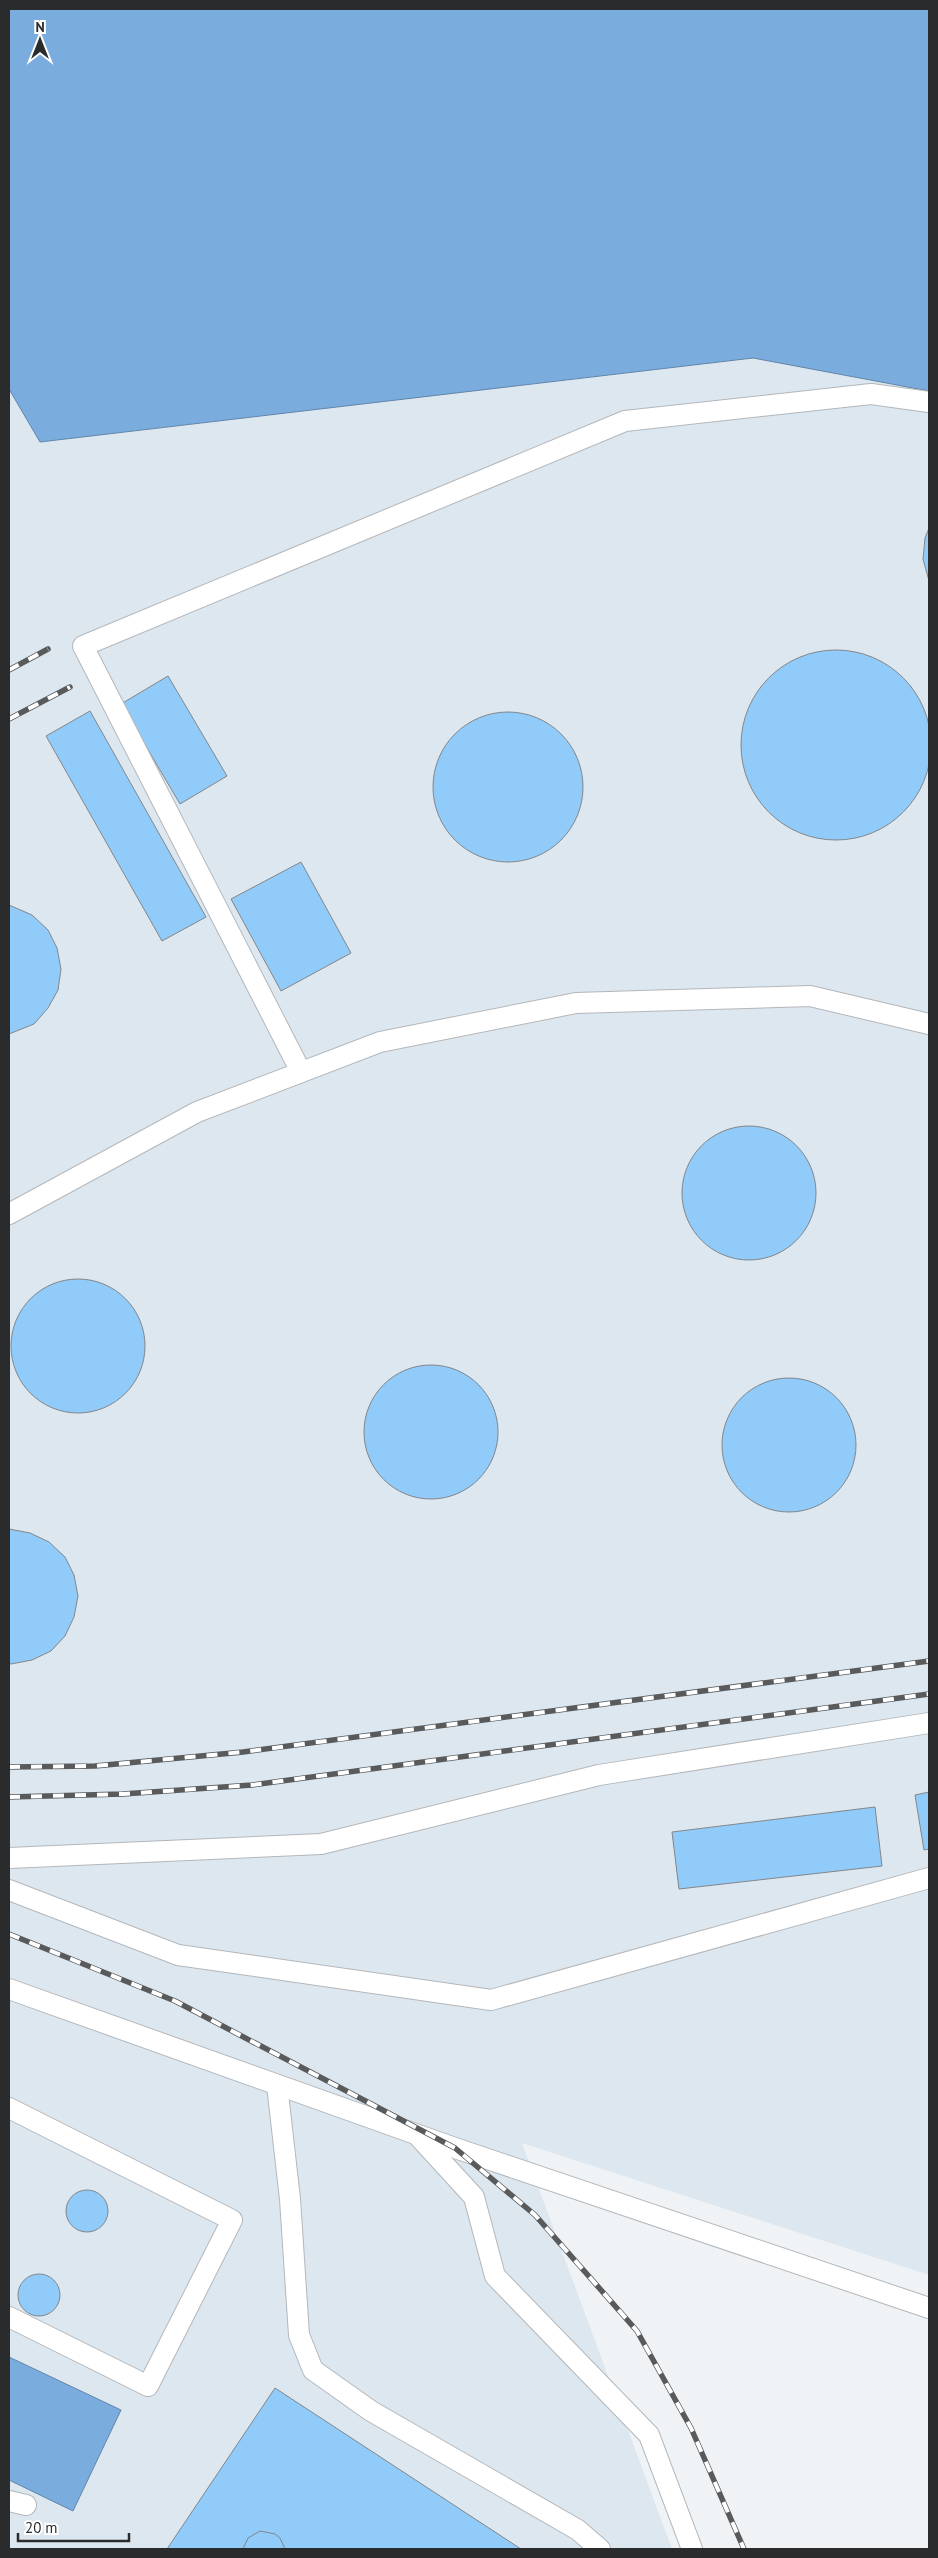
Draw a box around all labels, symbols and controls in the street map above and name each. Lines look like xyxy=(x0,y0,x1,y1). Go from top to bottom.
north arrow xyxy=(15,15,65,65)
text: N xyxy=(35,18,45,36)
scale bar xyxy=(18,2510,129,2542)
text: 20 m xyxy=(25,2518,58,2537)

